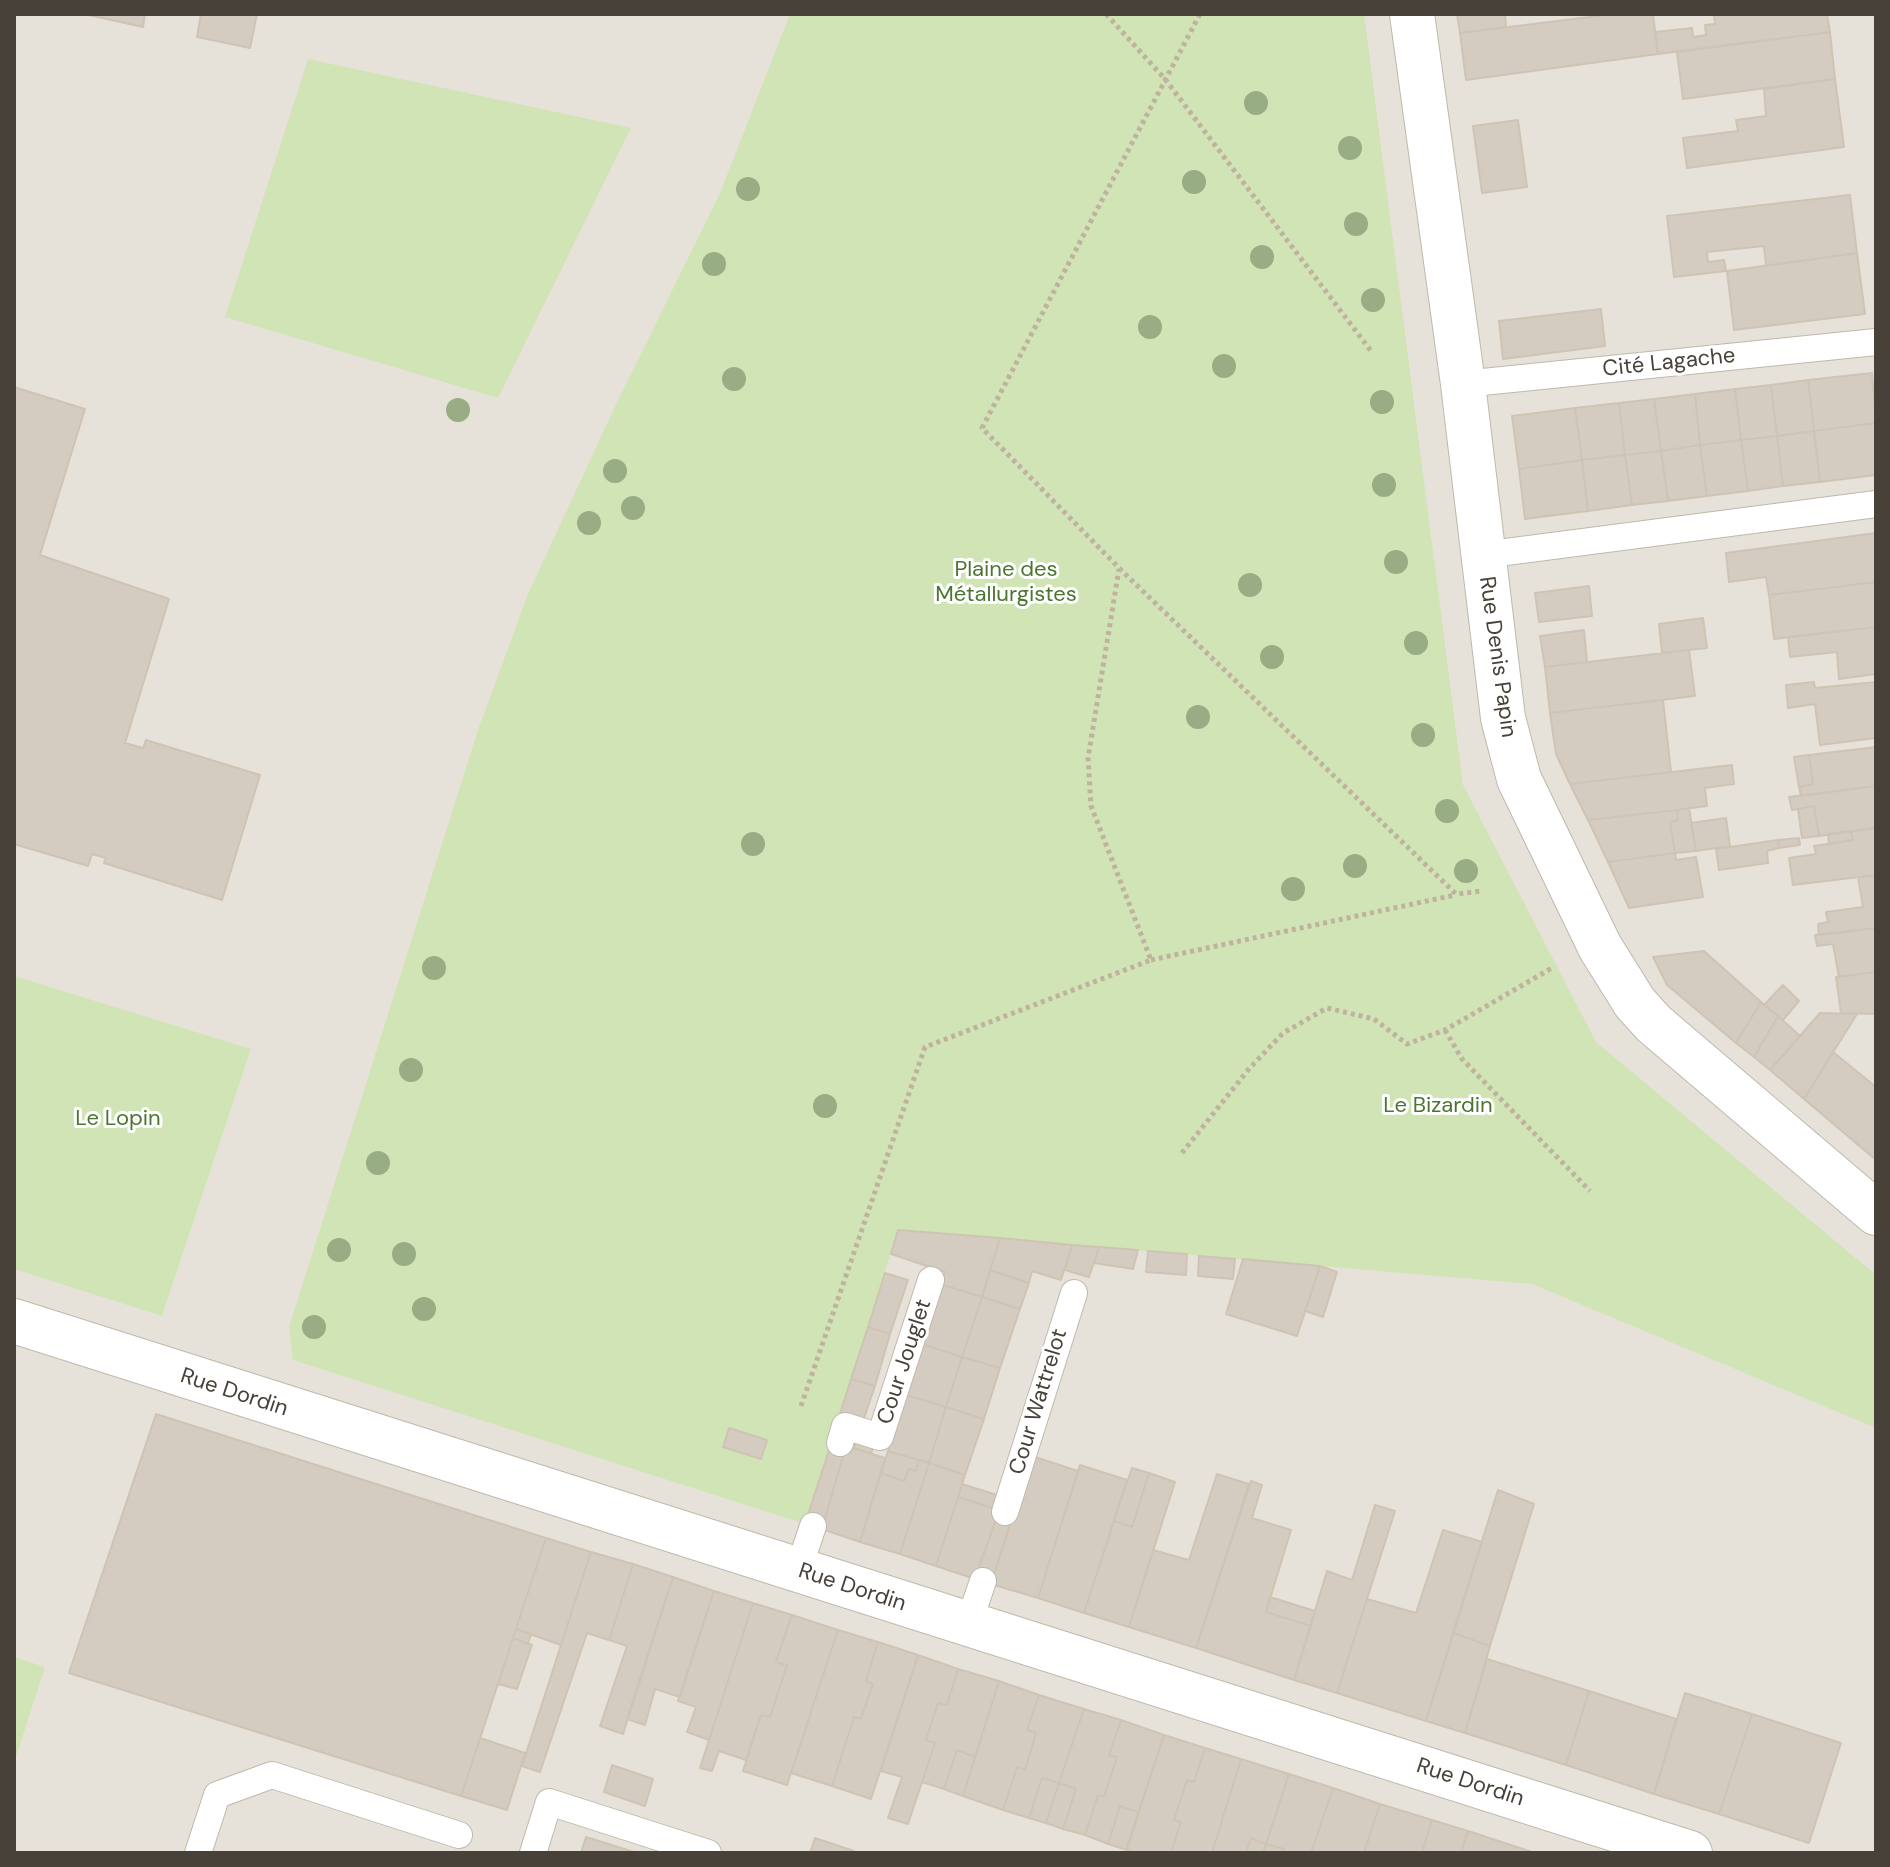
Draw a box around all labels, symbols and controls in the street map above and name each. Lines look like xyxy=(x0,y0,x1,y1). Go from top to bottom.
street label: Cité Lagache xyxy=(1601,343,1737,383)
park label: Plaine des Métallurgistes xyxy=(935,557,1077,608)
street label: Rue Denis Papin xyxy=(1473,575,1521,739)
park label: Le Bizardin xyxy=(1383,1093,1493,1119)
park label: Le Lopin xyxy=(75,1106,161,1132)
street label: Cour Jouglet xyxy=(872,1296,938,1428)
street label: Cour Wattrelot xyxy=(1004,1326,1074,1478)
street label: Rue Dordin xyxy=(177,1363,291,1423)
street label: Rue Dordin xyxy=(795,1558,909,1618)
street label: Rue Dordin xyxy=(1413,1753,1527,1813)

